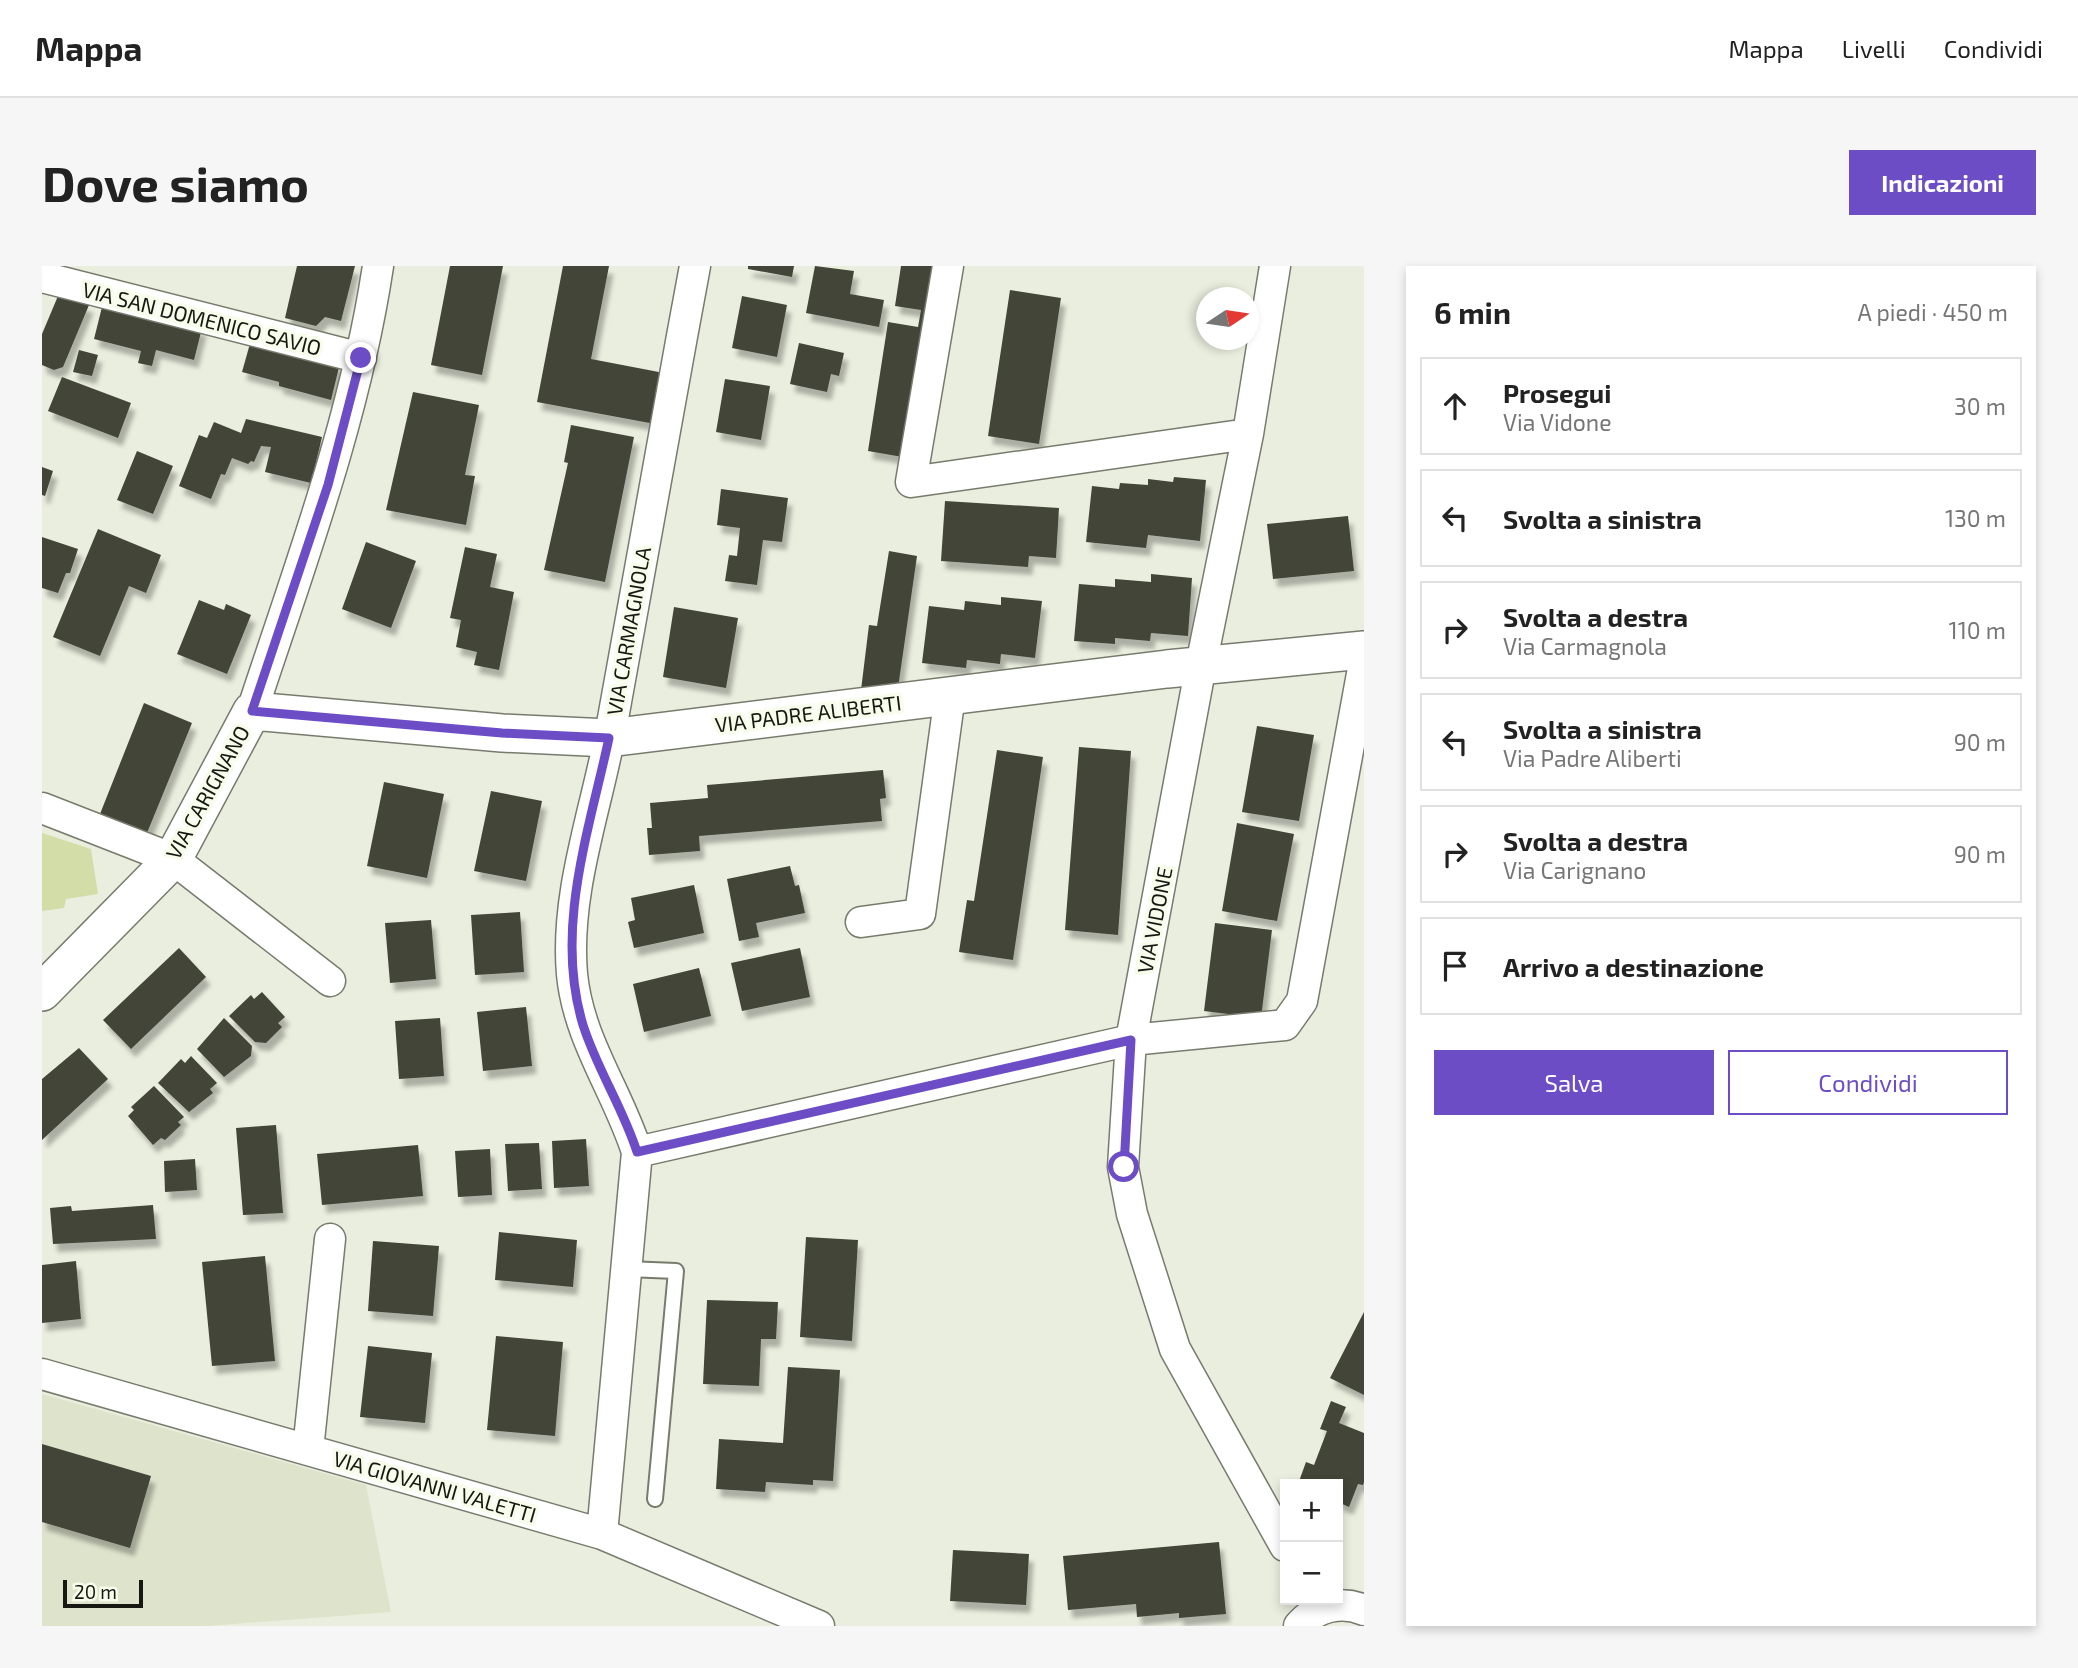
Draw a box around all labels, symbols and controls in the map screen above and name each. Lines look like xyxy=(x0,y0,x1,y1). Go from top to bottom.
text: Mappa xyxy=(35,28,142,68)
text: Mappa xyxy=(1728,34,1804,63)
text: Livelli xyxy=(1842,34,1906,63)
text: Condividi xyxy=(1944,34,2043,63)
button: Indicazioni xyxy=(1849,150,2036,215)
text: Dove siamo xyxy=(42,153,309,212)
street label: VIA SAN DOMENICO SAVIO xyxy=(80,276,324,360)
north arrow xyxy=(1196,287,1259,350)
text: 6 min xyxy=(1434,294,1511,330)
text: A piedi · 450 m xyxy=(1858,298,2008,326)
route end xyxy=(345,342,376,373)
text: Prosegui xyxy=(1503,377,1611,408)
icon: ahead xyxy=(1436,387,1474,425)
text: 30 m xyxy=(1954,392,2006,420)
text: Via Vidone xyxy=(1503,408,1612,436)
icon: left xyxy=(1436,499,1474,537)
text: Svolta a sinistra xyxy=(1503,503,1702,534)
text: 130 m xyxy=(1945,504,2006,532)
street label: VIA CARMAGNOLA xyxy=(601,545,655,717)
text: Svolta a destra xyxy=(1503,601,1688,632)
icon: right xyxy=(1436,611,1474,649)
text: 110 m xyxy=(1949,616,2006,644)
text: Via Carmagnola xyxy=(1503,632,1667,660)
street label: VIA PADRE ALIBERTI xyxy=(713,689,903,737)
text: Svolta a sinistra xyxy=(1503,713,1702,744)
street label: VIA CARIGNANO xyxy=(160,721,254,863)
icon: left xyxy=(1436,723,1474,761)
text: 90 m xyxy=(1954,728,2006,756)
text: Via Padre Aliberti xyxy=(1503,744,1682,772)
text: Svolta a destra xyxy=(1503,825,1688,856)
icon: right xyxy=(1436,835,1474,873)
text: 90 m xyxy=(1954,840,2006,868)
text: Via Carignano xyxy=(1503,856,1646,884)
street label: VIA VIDONE xyxy=(1131,865,1177,975)
icon: arrive xyxy=(1436,947,1474,985)
text: Arrivo a destinazione xyxy=(1503,951,1764,982)
button: Salva xyxy=(1434,1050,1714,1115)
button: Condividi xyxy=(1728,1050,2008,1115)
route start xyxy=(1108,1151,1139,1182)
street label: VIA GIOVANNI VALETTI xyxy=(331,1445,539,1527)
map controls xyxy=(1280,1479,1343,1605)
button: + xyxy=(1280,1479,1343,1542)
button: − xyxy=(1280,1542,1343,1605)
scale bar xyxy=(63,1577,144,1609)
text: 20 m xyxy=(74,1580,117,1603)

